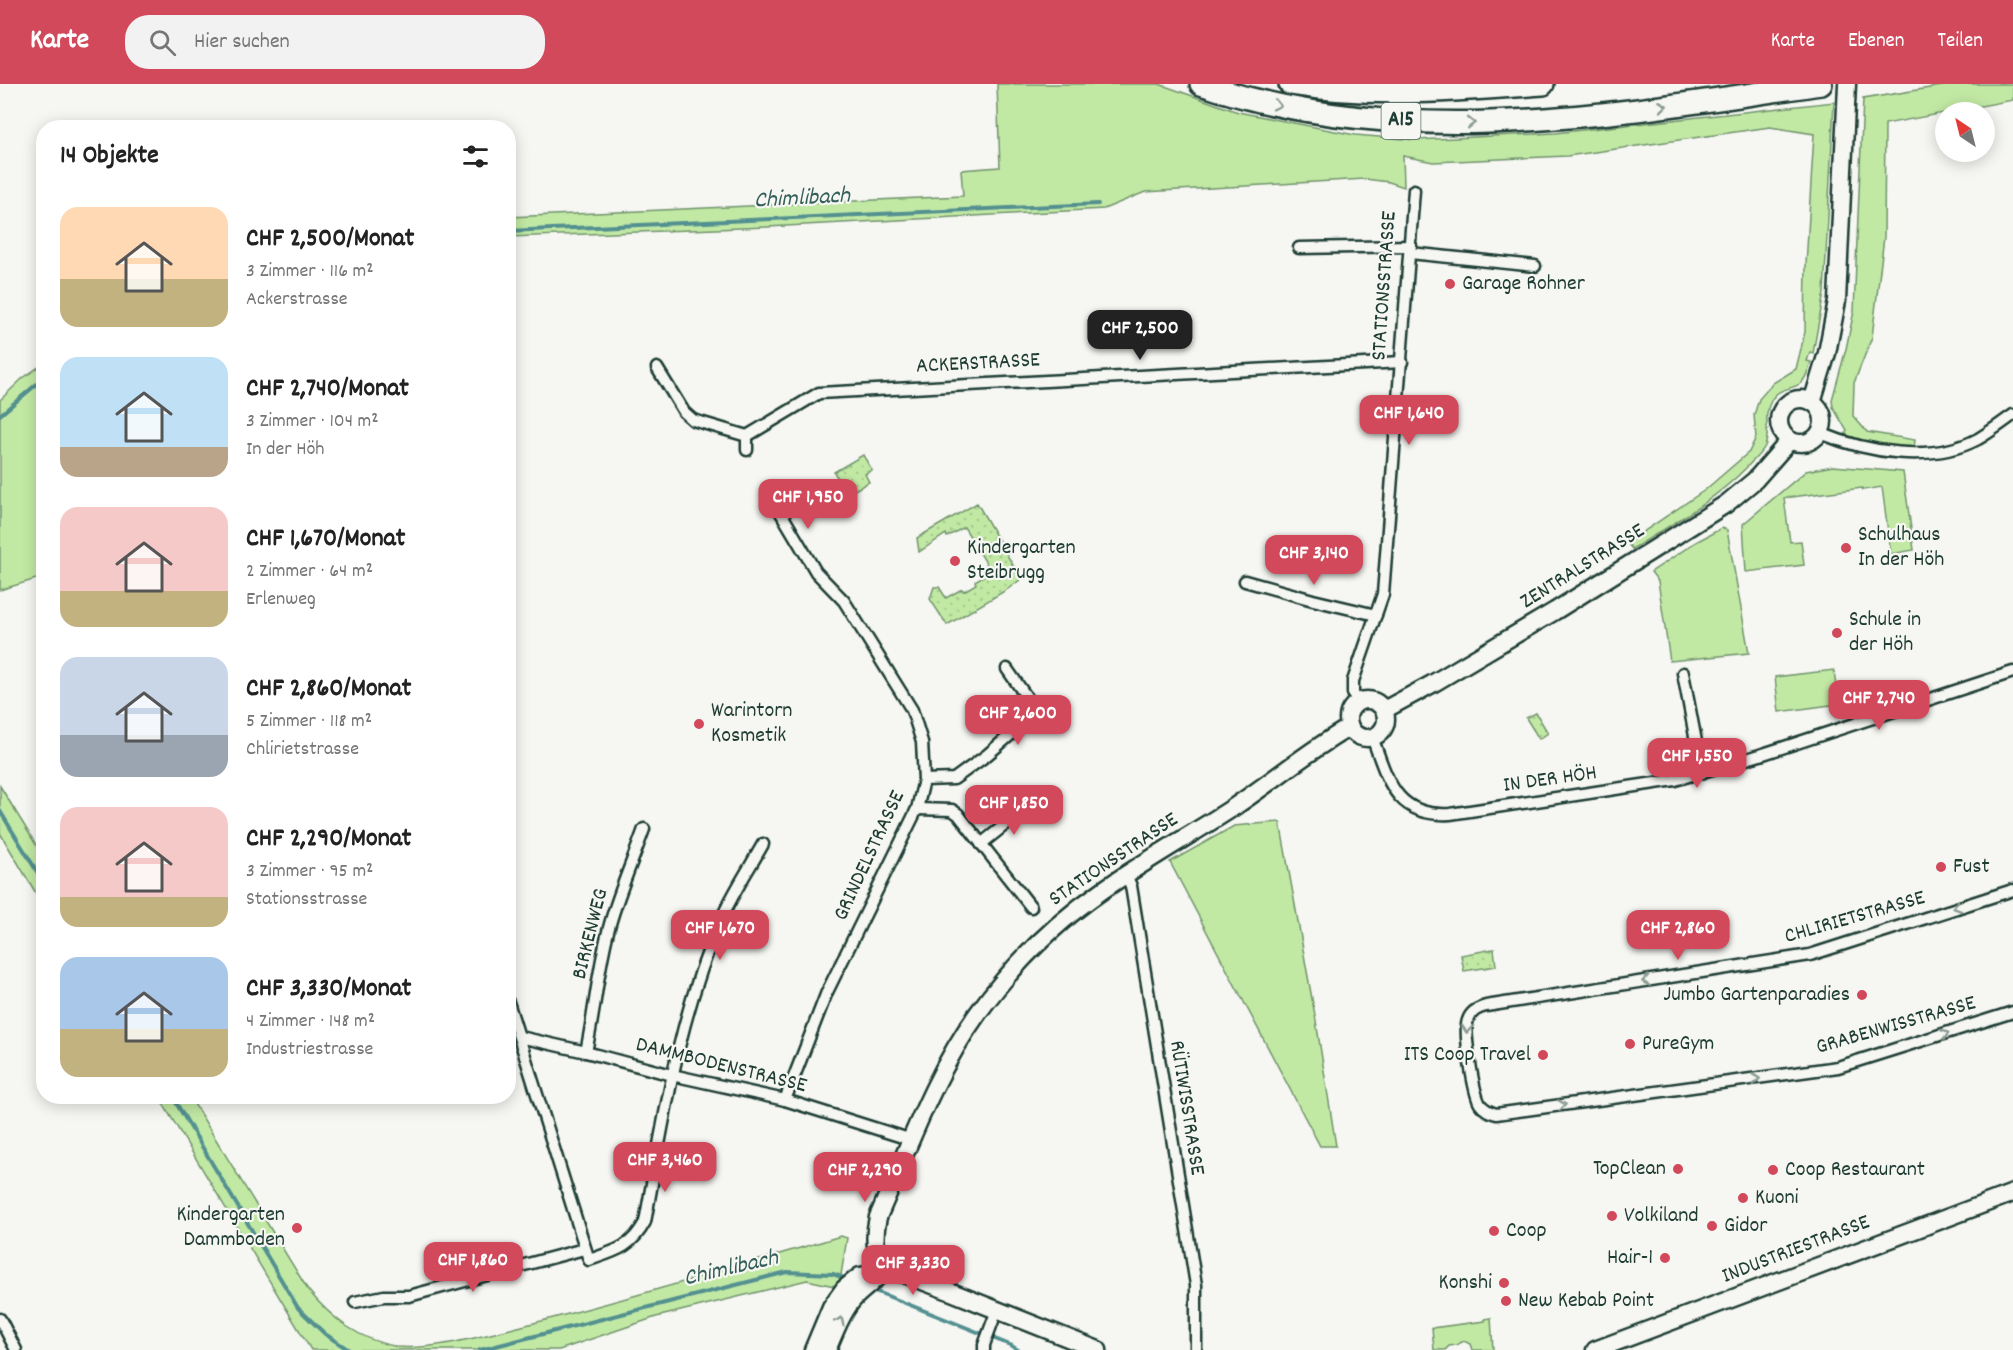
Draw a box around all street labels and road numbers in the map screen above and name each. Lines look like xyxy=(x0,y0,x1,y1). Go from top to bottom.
road number: A15 xyxy=(1382,103,1420,139)
street label: STATIONSSTRASSE xyxy=(1364,210,1406,362)
street label: ACKERSTRASSE xyxy=(915,345,1041,383)
street label: ZENTRALSTRASSE xyxy=(1515,516,1651,618)
street label: IN DER HÖH xyxy=(1501,758,1599,802)
street label: GRINDELSTRASSE xyxy=(826,786,914,926)
street label: STATIONSSTRASSE xyxy=(1043,805,1185,915)
street label: CHLIRIETSTRASSE xyxy=(1781,883,1929,953)
street label: BIRKENWEG xyxy=(565,885,617,983)
street label: GRABENWISSTRASSE xyxy=(1812,988,1980,1064)
street label: DAMMBODENSTRASSE xyxy=(632,1030,810,1102)
street label: RÜTIWISSTRASSE xyxy=(1160,1038,1212,1178)
street label: INDUSTRIESTRASSE xyxy=(1717,1208,1875,1292)

